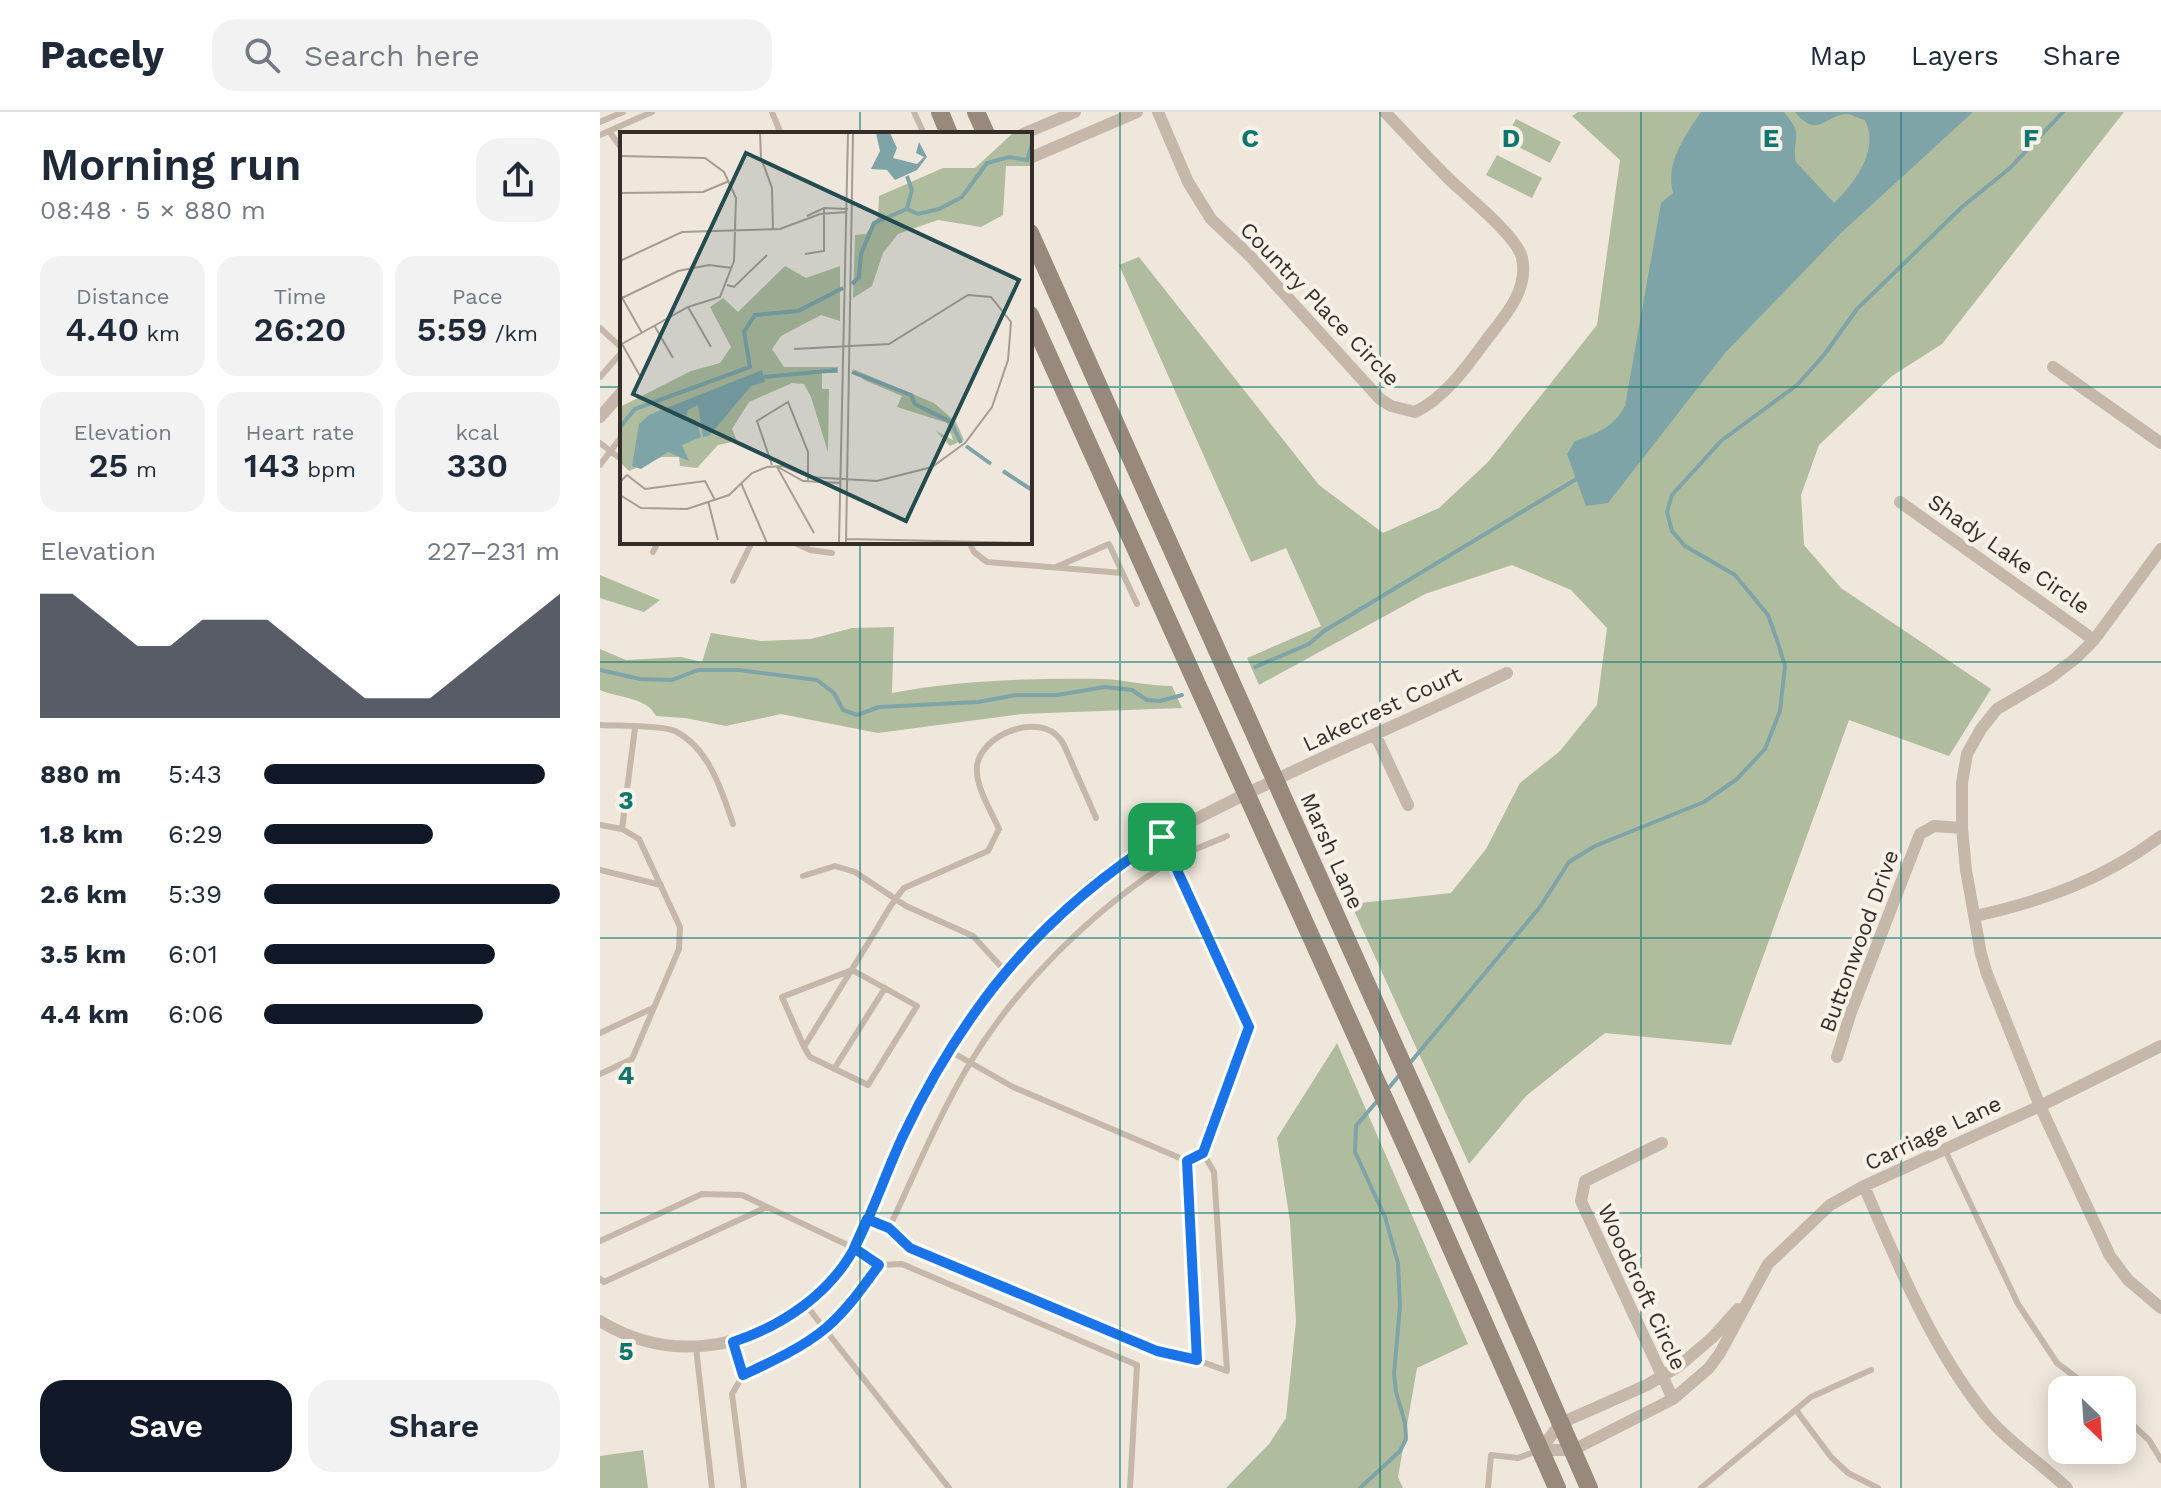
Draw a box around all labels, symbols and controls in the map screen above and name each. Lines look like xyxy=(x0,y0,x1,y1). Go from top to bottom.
search box xyxy=(212,19,772,91)
text: Pacely xyxy=(40,33,164,77)
icon: search xyxy=(240,33,284,77)
text: Search here xyxy=(304,38,480,73)
text: Map xyxy=(1810,39,1867,72)
text: Layers xyxy=(1911,39,1999,72)
text: Share xyxy=(2043,39,2121,72)
text: C xyxy=(1241,123,1259,153)
text: D xyxy=(1502,123,1520,153)
text: E xyxy=(1763,123,1779,153)
text: F xyxy=(2023,123,2039,153)
inset map xyxy=(620,132,1032,544)
button: share xyxy=(476,138,560,222)
text: Morning run xyxy=(40,139,301,191)
text: 08:48 · 5 × 880 m xyxy=(40,195,266,225)
street label: Country Place Circle xyxy=(1235,217,1405,391)
text: Distance xyxy=(76,284,169,309)
text: Time xyxy=(274,284,326,309)
text: Pace xyxy=(452,284,503,309)
text: 4.40 xyxy=(65,309,139,349)
text: 26:20 xyxy=(254,309,346,349)
text: 5:59 xyxy=(417,309,487,349)
text: km xyxy=(139,321,180,346)
text: /km xyxy=(487,321,538,346)
text: Elevation xyxy=(74,420,172,445)
text: Heart rate xyxy=(246,420,354,445)
text: kcal xyxy=(456,420,499,445)
text: 25 xyxy=(88,445,128,485)
text: 143 xyxy=(244,445,300,485)
text: 330 xyxy=(446,445,508,485)
text: m xyxy=(128,457,157,482)
text: bpm xyxy=(300,457,356,482)
street label: Shady Lake Circle xyxy=(1923,489,2095,619)
text: Elevation xyxy=(40,536,156,566)
text: 227–231 m xyxy=(427,536,560,566)
street label: Lakecrest Court xyxy=(1299,661,1465,757)
text: 880 m xyxy=(40,759,121,789)
text: 5:43 xyxy=(168,759,222,789)
text: 3 xyxy=(618,785,634,815)
street label: Marsh Lane xyxy=(1295,789,1369,913)
pin xyxy=(1128,803,1196,871)
icon: arrive xyxy=(1140,815,1184,859)
text: 1.8 km xyxy=(40,819,123,849)
text: 6:29 xyxy=(168,819,223,849)
street label: Buttonwood Drive xyxy=(1814,846,1904,1036)
text: 2.6 km xyxy=(40,879,127,909)
text: 5:39 xyxy=(168,879,222,909)
text: 3.5 km xyxy=(40,939,126,969)
text: 6:01 xyxy=(168,939,218,969)
text: 4.4 km xyxy=(40,999,129,1029)
text: 6:06 xyxy=(168,999,223,1029)
text: 4 xyxy=(618,1060,635,1090)
street label: Carriage Lane xyxy=(1861,1090,2005,1176)
street label: Woodcroft Circle xyxy=(1593,1200,1691,1374)
text: 5 xyxy=(618,1336,634,1366)
north arrow xyxy=(2048,1376,2136,1464)
map controls xyxy=(2048,1376,2136,1464)
button: Save xyxy=(40,1380,292,1472)
button: Share xyxy=(308,1380,560,1472)

